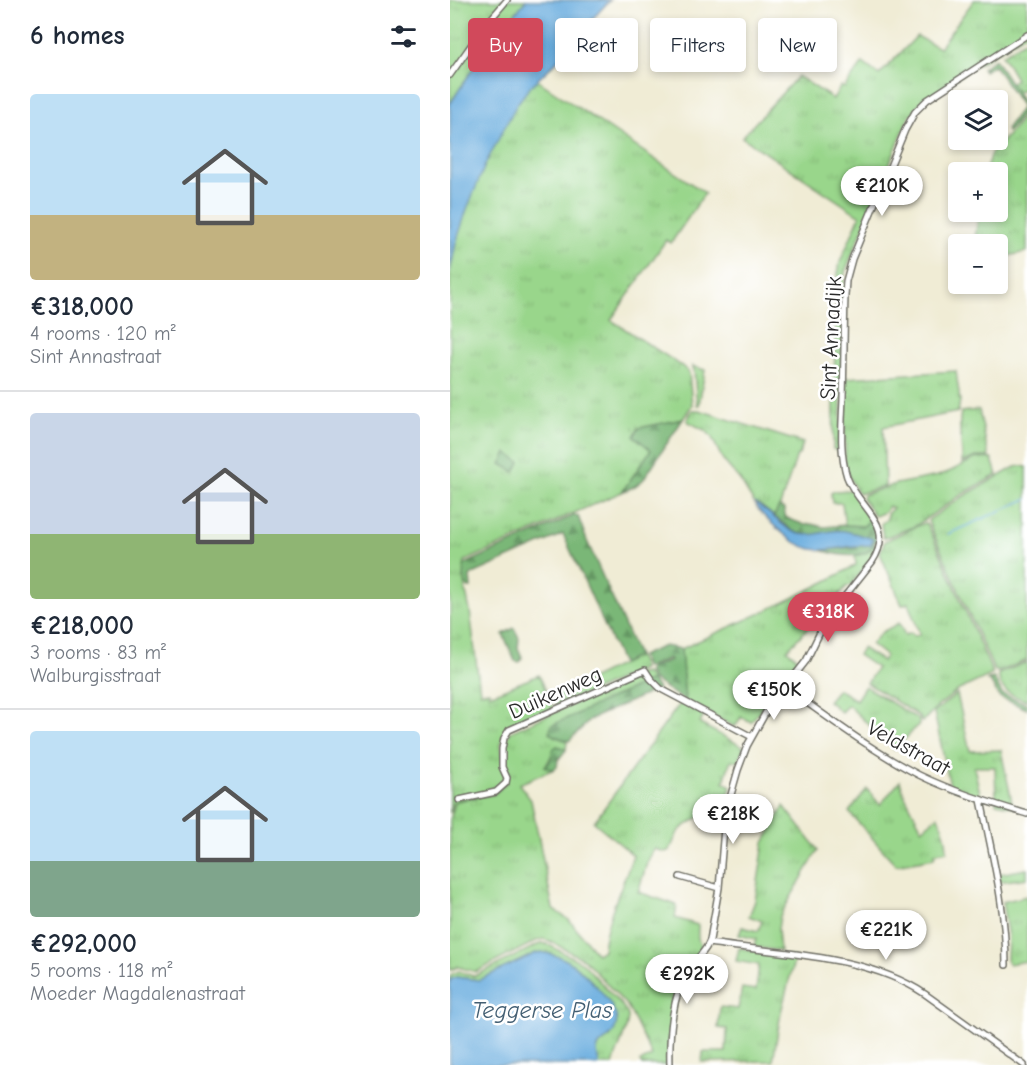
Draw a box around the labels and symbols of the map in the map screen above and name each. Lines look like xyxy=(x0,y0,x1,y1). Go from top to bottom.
pin: €210K xyxy=(840,166,924,217)
street label: Sint Annadijk xyxy=(815,275,847,401)
pin: €318K xyxy=(786,592,870,643)
street label: Duikenweg xyxy=(505,661,606,725)
pin: €150K xyxy=(732,670,816,721)
street label: Veldstraat xyxy=(863,715,955,782)
pin: €218K xyxy=(691,794,775,845)
pin: €221K xyxy=(844,910,928,961)
pin: €292K xyxy=(645,954,729,1005)
water label: Teggerse Plas xyxy=(472,996,612,1024)

